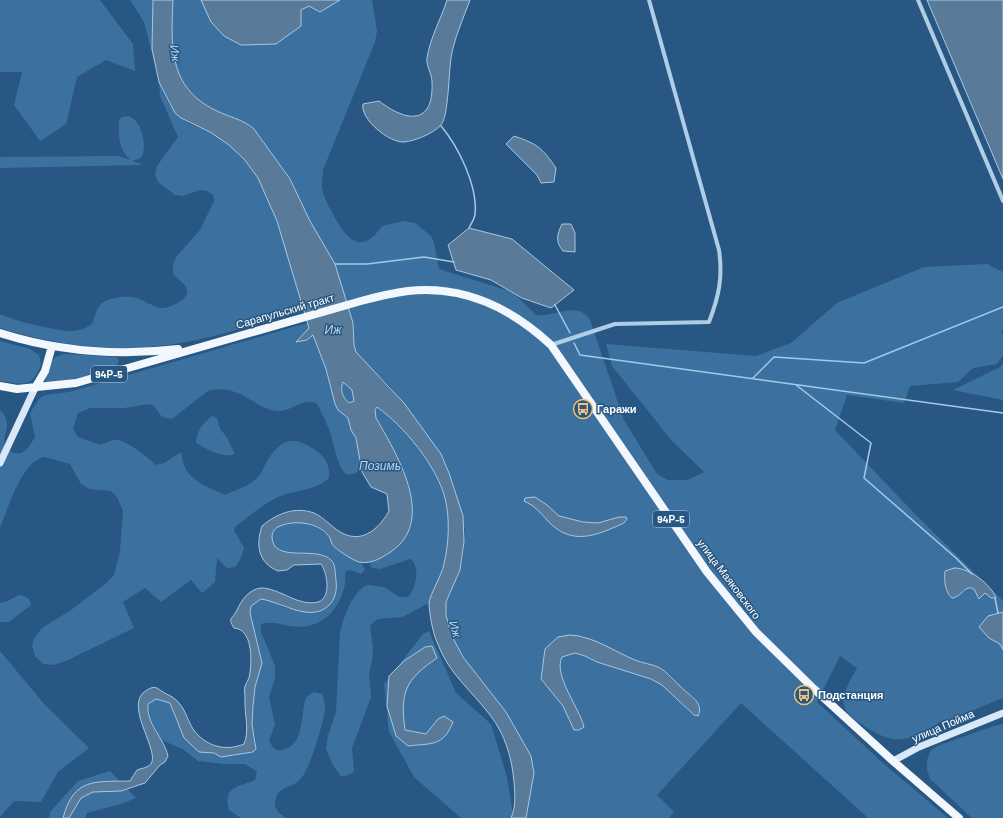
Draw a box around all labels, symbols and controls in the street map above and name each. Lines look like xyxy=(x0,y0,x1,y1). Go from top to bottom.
water label: Иж xyxy=(168,44,184,63)
street label: Сарапульский тракт xyxy=(234,290,336,331)
water label: Иж xyxy=(325,322,342,336)
road number: 94Р-5 xyxy=(91,366,127,382)
bus stop icon: Гаражи xyxy=(572,398,594,420)
place label: Гаражи xyxy=(597,402,637,415)
water label: Позимь xyxy=(359,458,401,472)
road number: 94Р-5 xyxy=(653,511,689,527)
street label: улица Маяковского xyxy=(695,536,764,621)
water label: Иж xyxy=(447,619,465,639)
bus stop icon: Подстанция xyxy=(793,684,815,706)
place label: Подстанция xyxy=(818,688,884,701)
street label: улица Пойма xyxy=(910,706,977,744)

